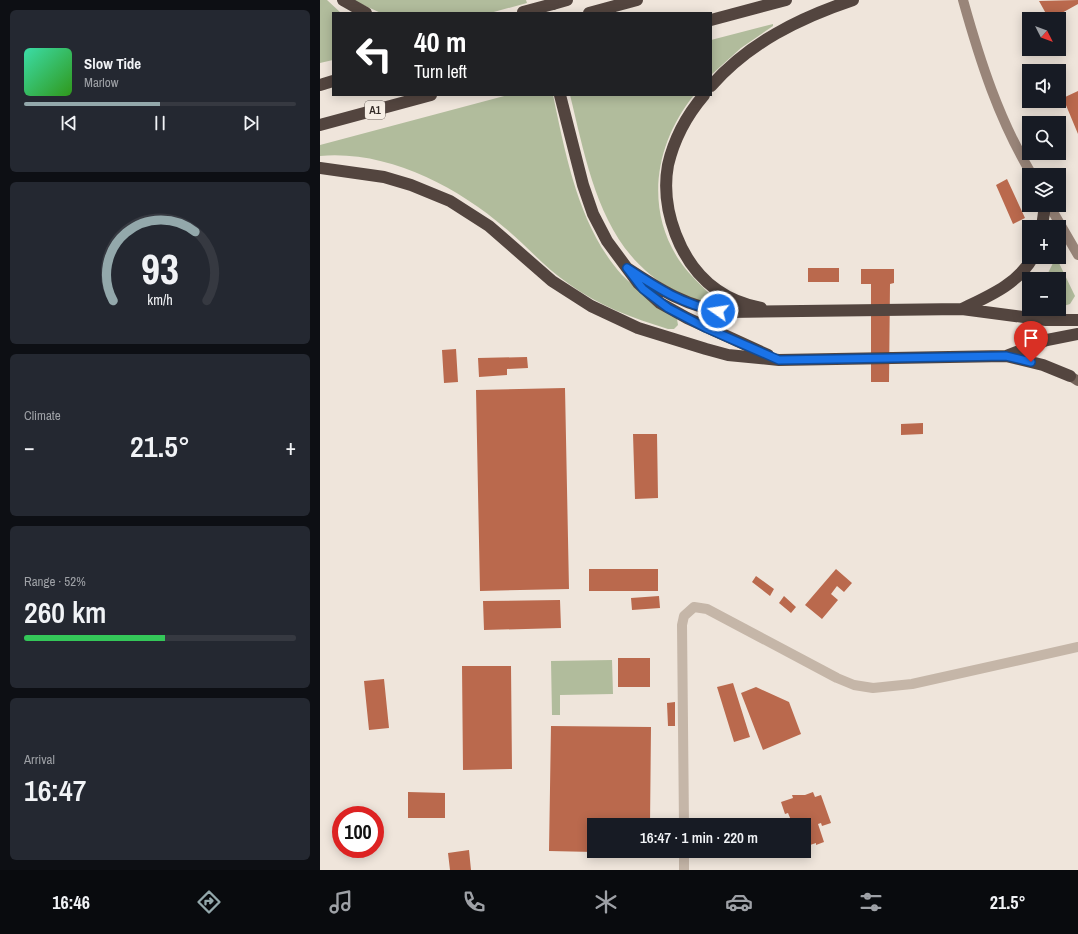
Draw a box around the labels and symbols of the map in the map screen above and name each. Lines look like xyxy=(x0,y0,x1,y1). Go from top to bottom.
north arrow xyxy=(1022,12,1066,56)
road number: A1 xyxy=(365,101,385,119)
position arrow xyxy=(697,290,739,332)
pin xyxy=(1014,321,1048,362)
speed limit sign: 100 xyxy=(332,806,384,858)

